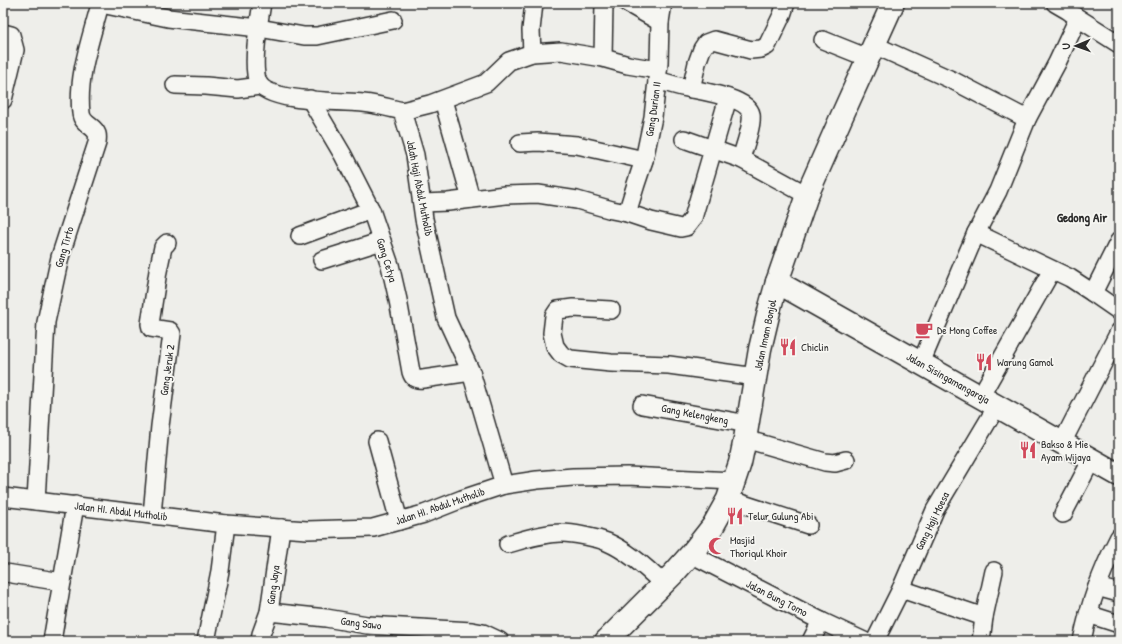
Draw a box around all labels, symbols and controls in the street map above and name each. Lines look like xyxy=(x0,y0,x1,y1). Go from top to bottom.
north arrow xyxy=(1056,26,1096,66)
text: U xyxy=(1059,43,1073,50)
street label: Gang Durian II xyxy=(642,81,664,137)
street label: Jalah Haji Abdul Mutholib xyxy=(404,139,436,238)
district label: Gedong Air xyxy=(1057,208,1108,227)
street label: Gang Tirto xyxy=(51,224,77,269)
street label: Gang Cetya xyxy=(374,236,400,284)
street label: Jalan Imam Bonjol xyxy=(751,298,779,372)
cafe icon: De Mong Coffee xyxy=(914,320,934,340)
place label: De Mong Coffee xyxy=(937,323,998,337)
restaurant icon: Chiclin xyxy=(778,337,798,357)
place label: Chiclin xyxy=(801,340,829,354)
street label: Gang Jeruk 2 xyxy=(156,344,178,396)
street label: Jalan Sisingamangaraja xyxy=(904,349,993,407)
restaurant icon: Warung Gamol xyxy=(974,352,994,372)
place label: Warung Gamol xyxy=(997,355,1054,369)
street label: Gang Kelengkeng xyxy=(660,401,730,427)
place label: Bakso & Mie Ayam Wijaya xyxy=(1041,437,1091,464)
restaurant icon: Bakso & Mie Ayam Wijaya xyxy=(1018,440,1038,460)
street label: Jalan HI. Abdul Mutholib xyxy=(394,484,487,528)
street label: Gang Haji Moesa xyxy=(912,489,952,552)
street label: Jalan HI. Abdul Mutholib xyxy=(74,498,169,524)
restaurant icon: Telur Gulung Abi xyxy=(725,506,745,526)
place label: Telur Gulung Abi xyxy=(748,509,813,523)
place label: Masjid Thoriqul Khoir xyxy=(730,533,788,560)
mosque icon: Masjid Thoriqul Khoir xyxy=(707,536,727,556)
street label: Gang Jaya xyxy=(263,564,283,605)
street label: Jalan Bung Tomo xyxy=(744,577,811,620)
street label: Gang Sawo xyxy=(340,614,383,633)

